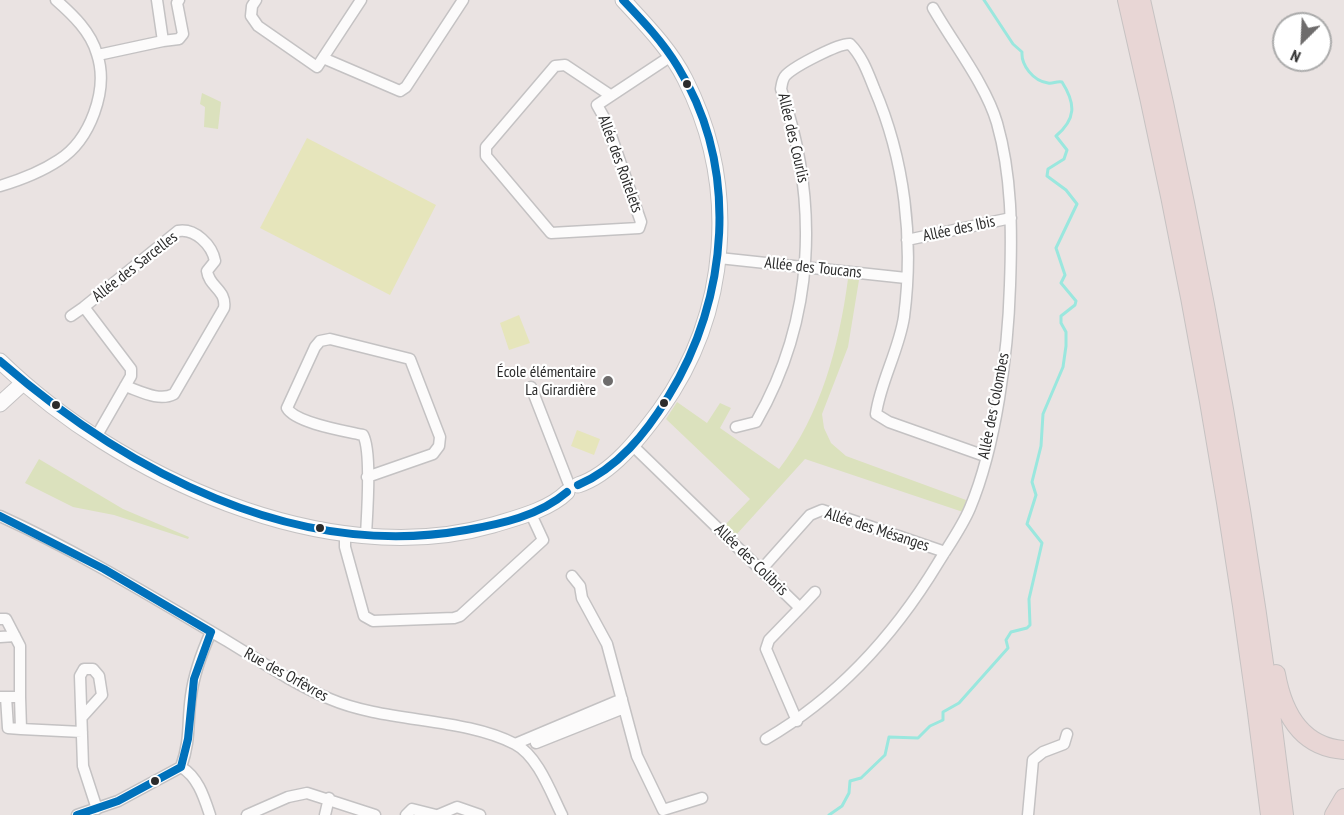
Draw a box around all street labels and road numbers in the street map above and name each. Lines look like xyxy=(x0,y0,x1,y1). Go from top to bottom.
street label: Allée des Courlis xyxy=(773,91,813,185)
street label: Allée des Roitelets xyxy=(593,113,647,215)
street label: Allée des Ibis xyxy=(921,212,997,246)
street label: Allée des Sarcelles xyxy=(89,228,181,306)
street label: Allée des Toucans xyxy=(763,253,863,283)
street label: Allée des Colombes xyxy=(974,351,1014,461)
street label: Allée des Mésanges xyxy=(822,504,932,556)
street label: Allée des Colibris xyxy=(710,520,792,600)
street label: Rue des Orfèvres xyxy=(241,644,331,706)

